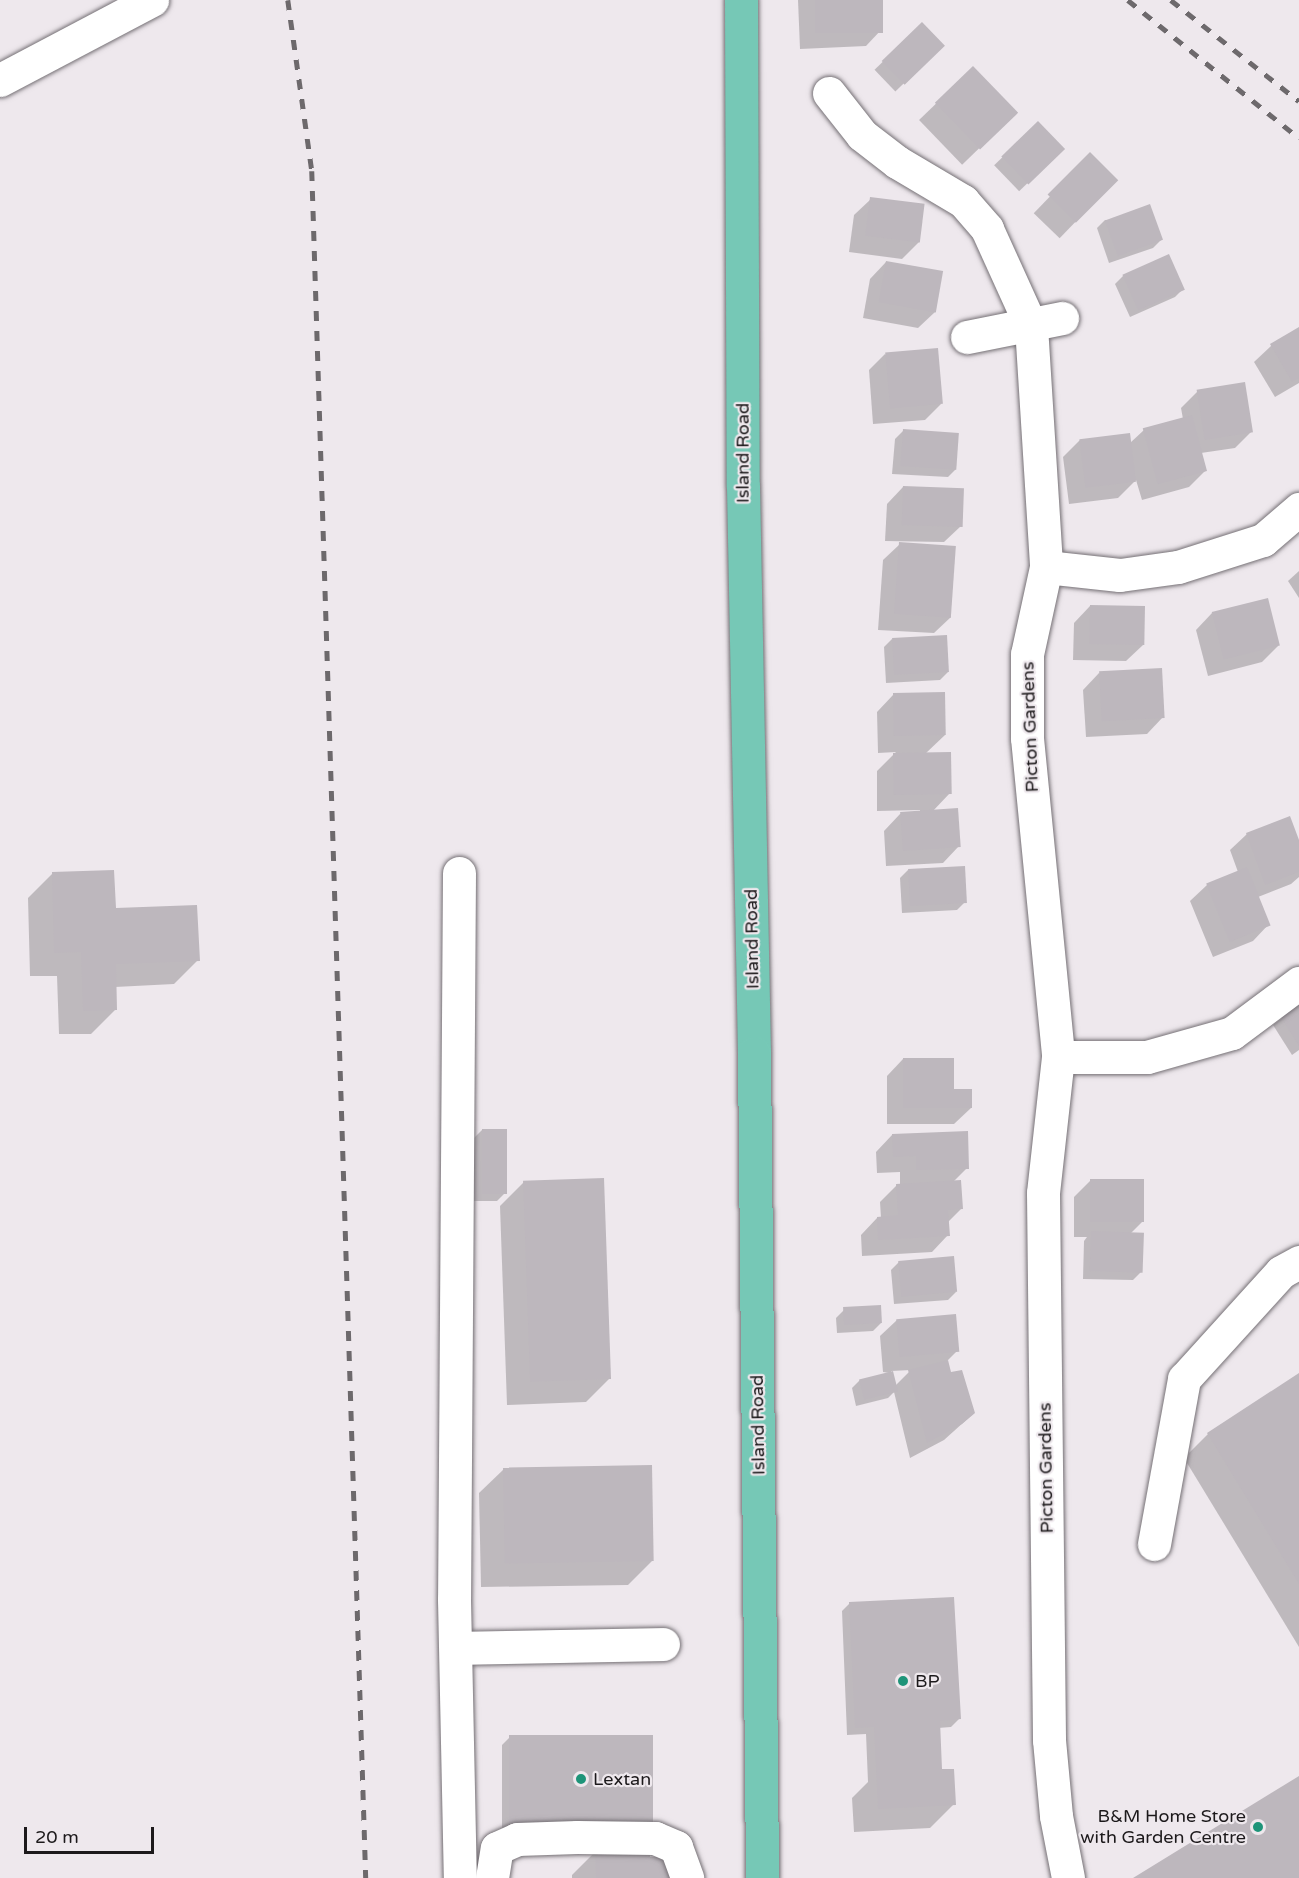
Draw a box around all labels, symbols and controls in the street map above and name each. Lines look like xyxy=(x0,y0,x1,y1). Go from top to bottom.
street label: Island Road xyxy=(732,403,754,503)
street label: Picton Gardens xyxy=(1017,661,1043,793)
street label: Island Road xyxy=(740,889,764,989)
street label: Island Road xyxy=(746,1375,770,1475)
street label: Picton Gardens xyxy=(1034,1402,1058,1534)
place label: BP xyxy=(915,1670,940,1692)
marker: BP xyxy=(896,1674,910,1688)
place label: Lextan xyxy=(593,1768,651,1790)
marker: Lextan xyxy=(574,1772,588,1786)
place label: B&M Home Store with Garden Centre xyxy=(1080,1806,1246,1848)
scale bar xyxy=(27,1815,158,1853)
marker: B&M Home Store with Garden Centre xyxy=(1251,1820,1265,1834)
text: 20 m xyxy=(35,1826,79,1848)

